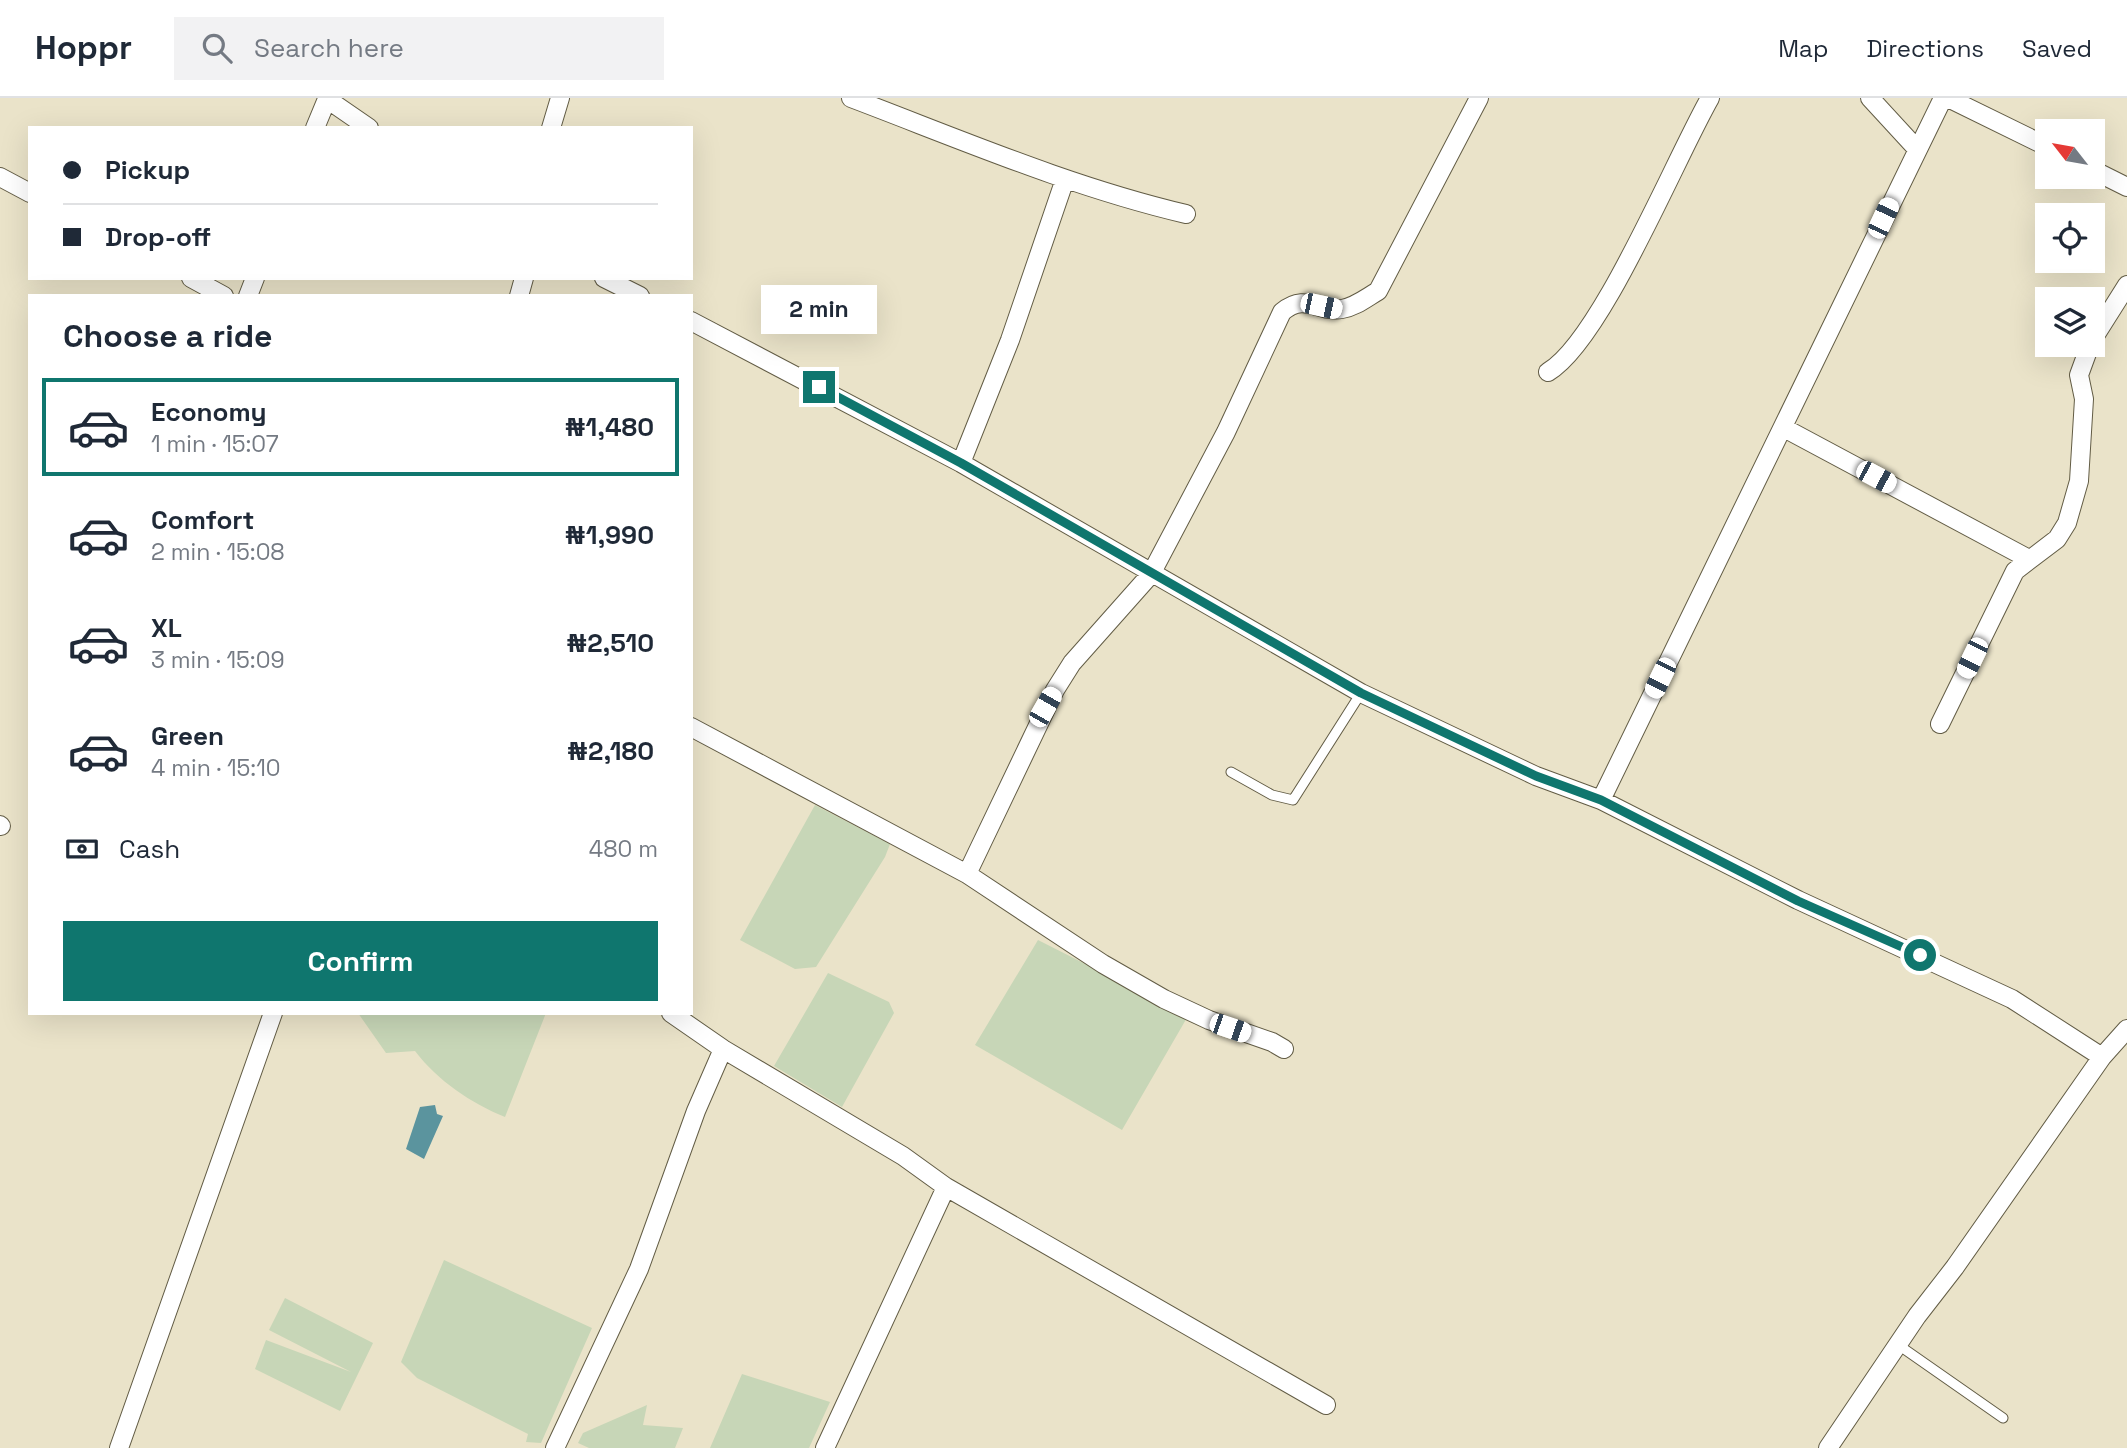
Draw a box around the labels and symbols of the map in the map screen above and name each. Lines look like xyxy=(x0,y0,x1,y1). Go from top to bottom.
north arrow xyxy=(2035,119,2105,189)
car xyxy=(1865,195,1902,241)
callout: 2 min xyxy=(761,286,877,334)
car xyxy=(1299,291,1344,321)
route end xyxy=(803,371,835,403)
car xyxy=(1853,458,1900,496)
car xyxy=(1954,635,1991,681)
car xyxy=(1642,655,1679,701)
car xyxy=(1026,684,1065,730)
route start xyxy=(1904,939,1936,971)
car xyxy=(1207,1011,1254,1045)

